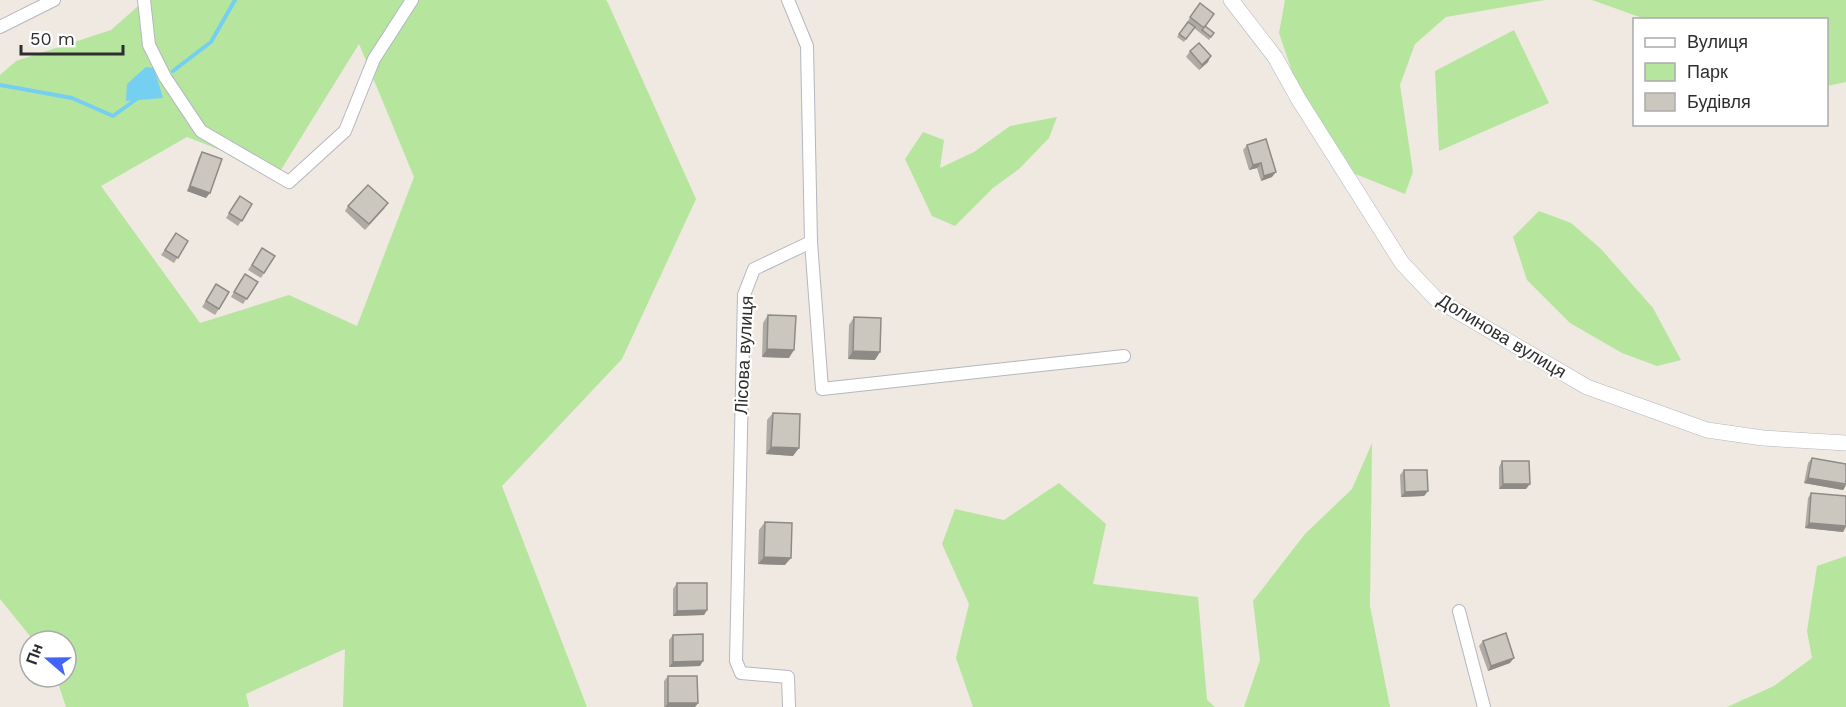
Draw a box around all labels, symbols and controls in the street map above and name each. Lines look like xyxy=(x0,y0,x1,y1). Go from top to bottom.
scale bar xyxy=(21,18,123,56)
legend xyxy=(1633,18,1828,126)
text: 50 m xyxy=(30,28,75,49)
text: Вулиця xyxy=(1687,31,1748,52)
text: Парк xyxy=(1687,61,1728,82)
text: Будівля xyxy=(1687,91,1751,112)
street label: Долинова вулиця xyxy=(1434,289,1570,382)
street label: Лісова вулиця xyxy=(730,295,757,415)
north arrow xyxy=(18,629,78,689)
text: Пн xyxy=(22,641,47,667)

